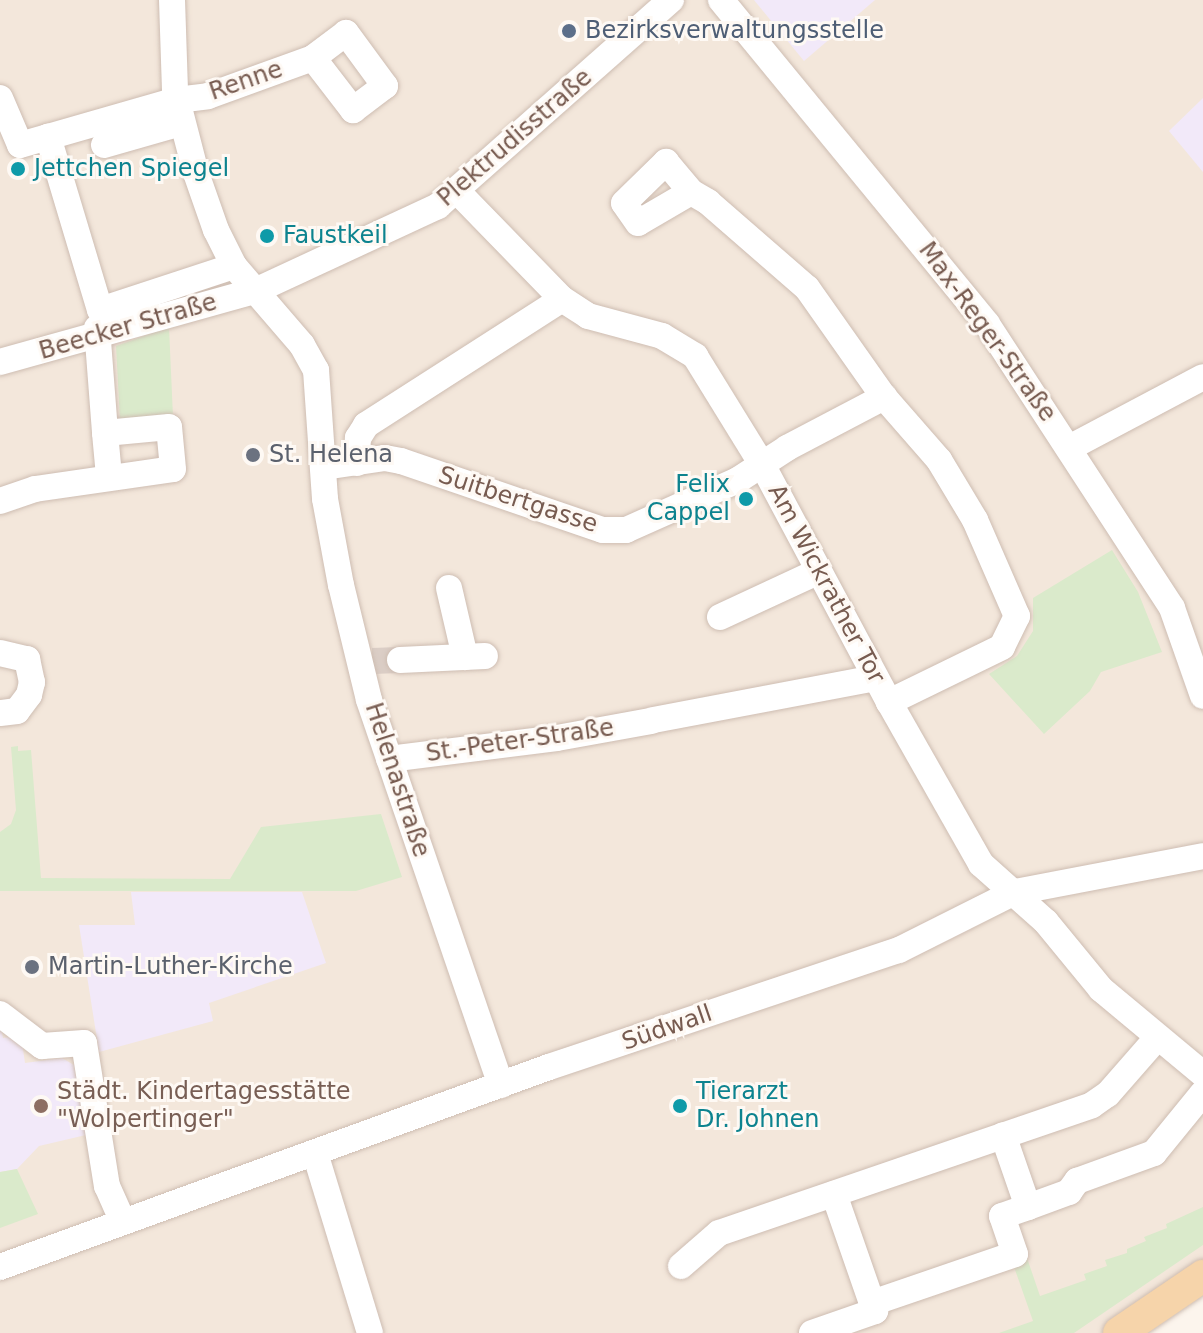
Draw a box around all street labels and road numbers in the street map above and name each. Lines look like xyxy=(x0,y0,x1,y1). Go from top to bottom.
street label: Renne xyxy=(206,55,286,107)
street label: Plektrudisstraße xyxy=(432,63,598,213)
street label: Max-Reger-Straße xyxy=(912,237,1062,427)
street label: Beecker Straße xyxy=(36,288,220,366)
street label: Suitbertgasse xyxy=(435,461,601,539)
street label: Am Wickrather Tor xyxy=(761,480,891,688)
street label: Helenastraße xyxy=(359,699,435,861)
street label: St.-Peter-Straße xyxy=(424,714,616,768)
street label: Südwall xyxy=(618,999,716,1057)

